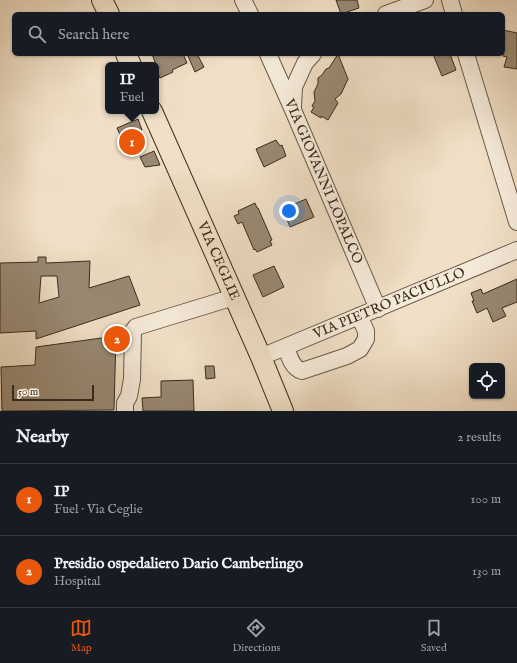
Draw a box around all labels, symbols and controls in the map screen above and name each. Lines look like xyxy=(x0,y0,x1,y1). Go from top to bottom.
search box xyxy=(12,12,505,56)
icon: search xyxy=(26,23,48,45)
text: Search here xyxy=(58,25,129,44)
popup xyxy=(105,62,159,114)
text: IP xyxy=(120,70,135,89)
text: Fuel xyxy=(120,89,144,106)
street label: VIA GIOVANNI LOPALCO xyxy=(280,95,367,267)
pin: 1 xyxy=(119,127,145,157)
your location xyxy=(279,201,299,221)
street label: VIA CEGLIE xyxy=(193,218,244,303)
street label: VIA PIETRO PACIULLO xyxy=(310,263,468,344)
pin: 2 xyxy=(104,324,130,354)
map controls xyxy=(469,363,505,399)
button: locate xyxy=(469,363,505,399)
scale bar xyxy=(12,383,94,402)
text: 50 m xyxy=(18,385,38,399)
text: Nearby xyxy=(16,427,69,448)
text: 2 results xyxy=(457,429,501,446)
text: IP xyxy=(54,482,69,501)
text: 1 xyxy=(27,491,31,508)
text: 100 m xyxy=(471,491,501,508)
text: Fuel · Via Ceglie xyxy=(54,501,143,518)
text: Presidio ospedaliero Dario Camberlingo xyxy=(54,554,303,573)
text: 2 xyxy=(26,563,32,580)
text: 130 m xyxy=(472,563,501,580)
text: Hospital xyxy=(54,573,101,590)
tab: Map xyxy=(70,617,92,655)
tab: Directions xyxy=(233,617,280,655)
tab: Saved xyxy=(421,617,447,655)

